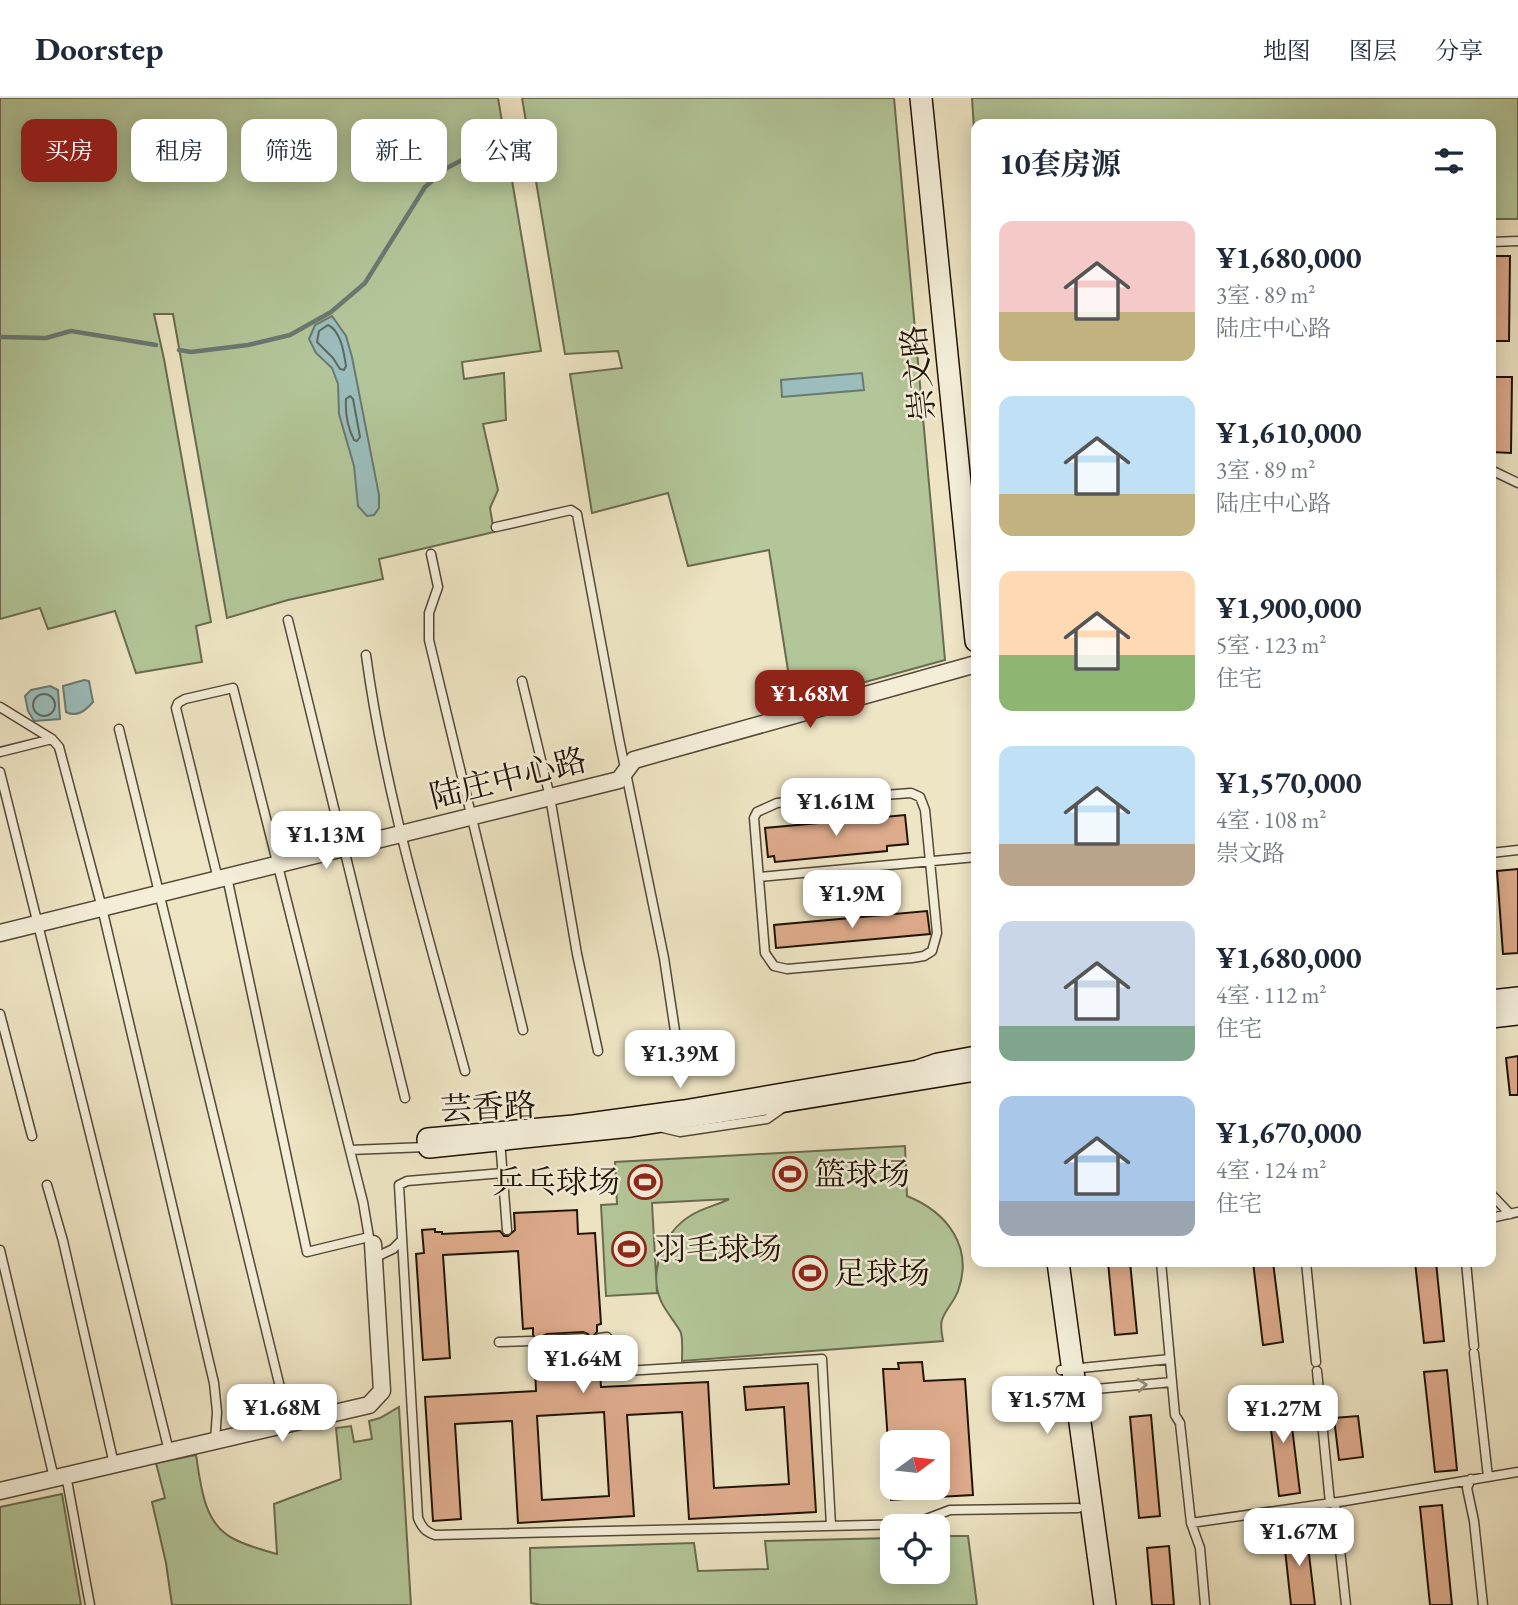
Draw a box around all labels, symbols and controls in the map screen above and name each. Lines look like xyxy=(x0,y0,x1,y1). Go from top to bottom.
text: Doorstep xyxy=(35,27,163,70)
text: 地图 xyxy=(1263,35,1311,66)
text: 图层 xyxy=(1349,35,1397,66)
text: 分享 xyxy=(1435,35,1483,66)
chip: 买房 xyxy=(21,119,117,182)
chip: 租房 xyxy=(131,119,227,182)
chip: 筛选 xyxy=(241,119,337,182)
chip: 新上 xyxy=(351,119,447,182)
chip: 公寓 xyxy=(461,119,557,182)
icon: filters xyxy=(1430,142,1468,180)
text: 10套房源 xyxy=(999,144,1121,183)
text: ¥1,680,000 xyxy=(1216,238,1362,277)
icon: home xyxy=(1055,249,1139,333)
text: 3室 · 89 m² xyxy=(1216,280,1315,310)
text: 陆庄中心路 xyxy=(1216,313,1331,343)
street label: 崇文路 xyxy=(892,323,944,423)
text: ¥1,610,000 xyxy=(1216,413,1362,452)
icon: home xyxy=(1055,424,1139,508)
text: 3室 · 89 m² xyxy=(1216,455,1315,485)
text: 陆庄中心路 xyxy=(1216,488,1331,518)
text: ¥1,900,000 xyxy=(1216,588,1362,627)
icon: home xyxy=(1055,599,1139,683)
text: 5室 · 123 m² xyxy=(1216,630,1326,660)
text: 住宅 xyxy=(1216,663,1262,693)
pin: ¥1.68M xyxy=(753,670,867,730)
text: ¥1.68M xyxy=(771,678,849,708)
street label: 陆庄中心路 xyxy=(425,738,591,818)
text: ¥1,570,000 xyxy=(1216,763,1362,802)
icon: home xyxy=(1055,774,1139,858)
pin: ¥1.61M xyxy=(779,778,893,838)
text: ¥1.61M xyxy=(797,786,875,816)
text: 4室 · 108 m² xyxy=(1216,805,1326,835)
pin: ¥1.13M xyxy=(269,812,383,871)
text: ¥1.13M xyxy=(287,819,365,849)
text: 崇文路 xyxy=(1216,838,1285,868)
pin: ¥1.9M xyxy=(803,870,901,930)
text: ¥1.9M xyxy=(819,878,885,908)
text: ¥1,680,000 xyxy=(1216,938,1362,977)
icon: home xyxy=(1055,949,1139,1033)
text: 4室 · 112 m² xyxy=(1216,980,1326,1010)
text: 住宅 xyxy=(1216,1013,1262,1043)
pin: ¥1.39M xyxy=(623,1030,737,1090)
text: ¥1.39M xyxy=(641,1038,719,1068)
street label: 芸香路 xyxy=(439,1084,537,1130)
text: ¥1,670,000 xyxy=(1216,1113,1362,1152)
icon: home xyxy=(1055,1124,1139,1208)
place label: 篮球场 xyxy=(814,1153,910,1195)
sports icon: 篮球场 xyxy=(771,1155,809,1193)
text: 4室 · 124 m² xyxy=(1216,1155,1326,1185)
place label: 乒乓球场 xyxy=(492,1161,620,1203)
sports icon: 乒乓球场 xyxy=(626,1163,664,1201)
text: 住宅 xyxy=(1216,1188,1262,1218)
place label: 羽毛球场 xyxy=(654,1228,782,1270)
sports icon: 羽毛球场 xyxy=(610,1230,648,1268)
place label: 足球场 xyxy=(834,1252,930,1294)
sports icon: 足球场 xyxy=(791,1254,829,1292)
pin: ¥1.64M xyxy=(526,1336,640,1395)
text: ¥1.64M xyxy=(544,1343,622,1373)
pin: ¥1.57M xyxy=(990,1376,1104,1436)
one-way arrow xyxy=(1137,1378,1148,1393)
pin: ¥1.68M xyxy=(225,1384,339,1444)
text: ¥1.57M xyxy=(1008,1384,1086,1414)
pin: ¥1.27M xyxy=(1226,1386,1340,1445)
text: ¥1.68M xyxy=(243,1392,321,1422)
text: ¥1.27M xyxy=(1244,1393,1322,1423)
north arrow xyxy=(880,1430,950,1500)
map controls xyxy=(880,1430,950,1584)
pin: ¥1.67M xyxy=(1242,1508,1356,1568)
button: locate xyxy=(880,1514,950,1584)
text: ¥1.67M xyxy=(1260,1516,1338,1546)

